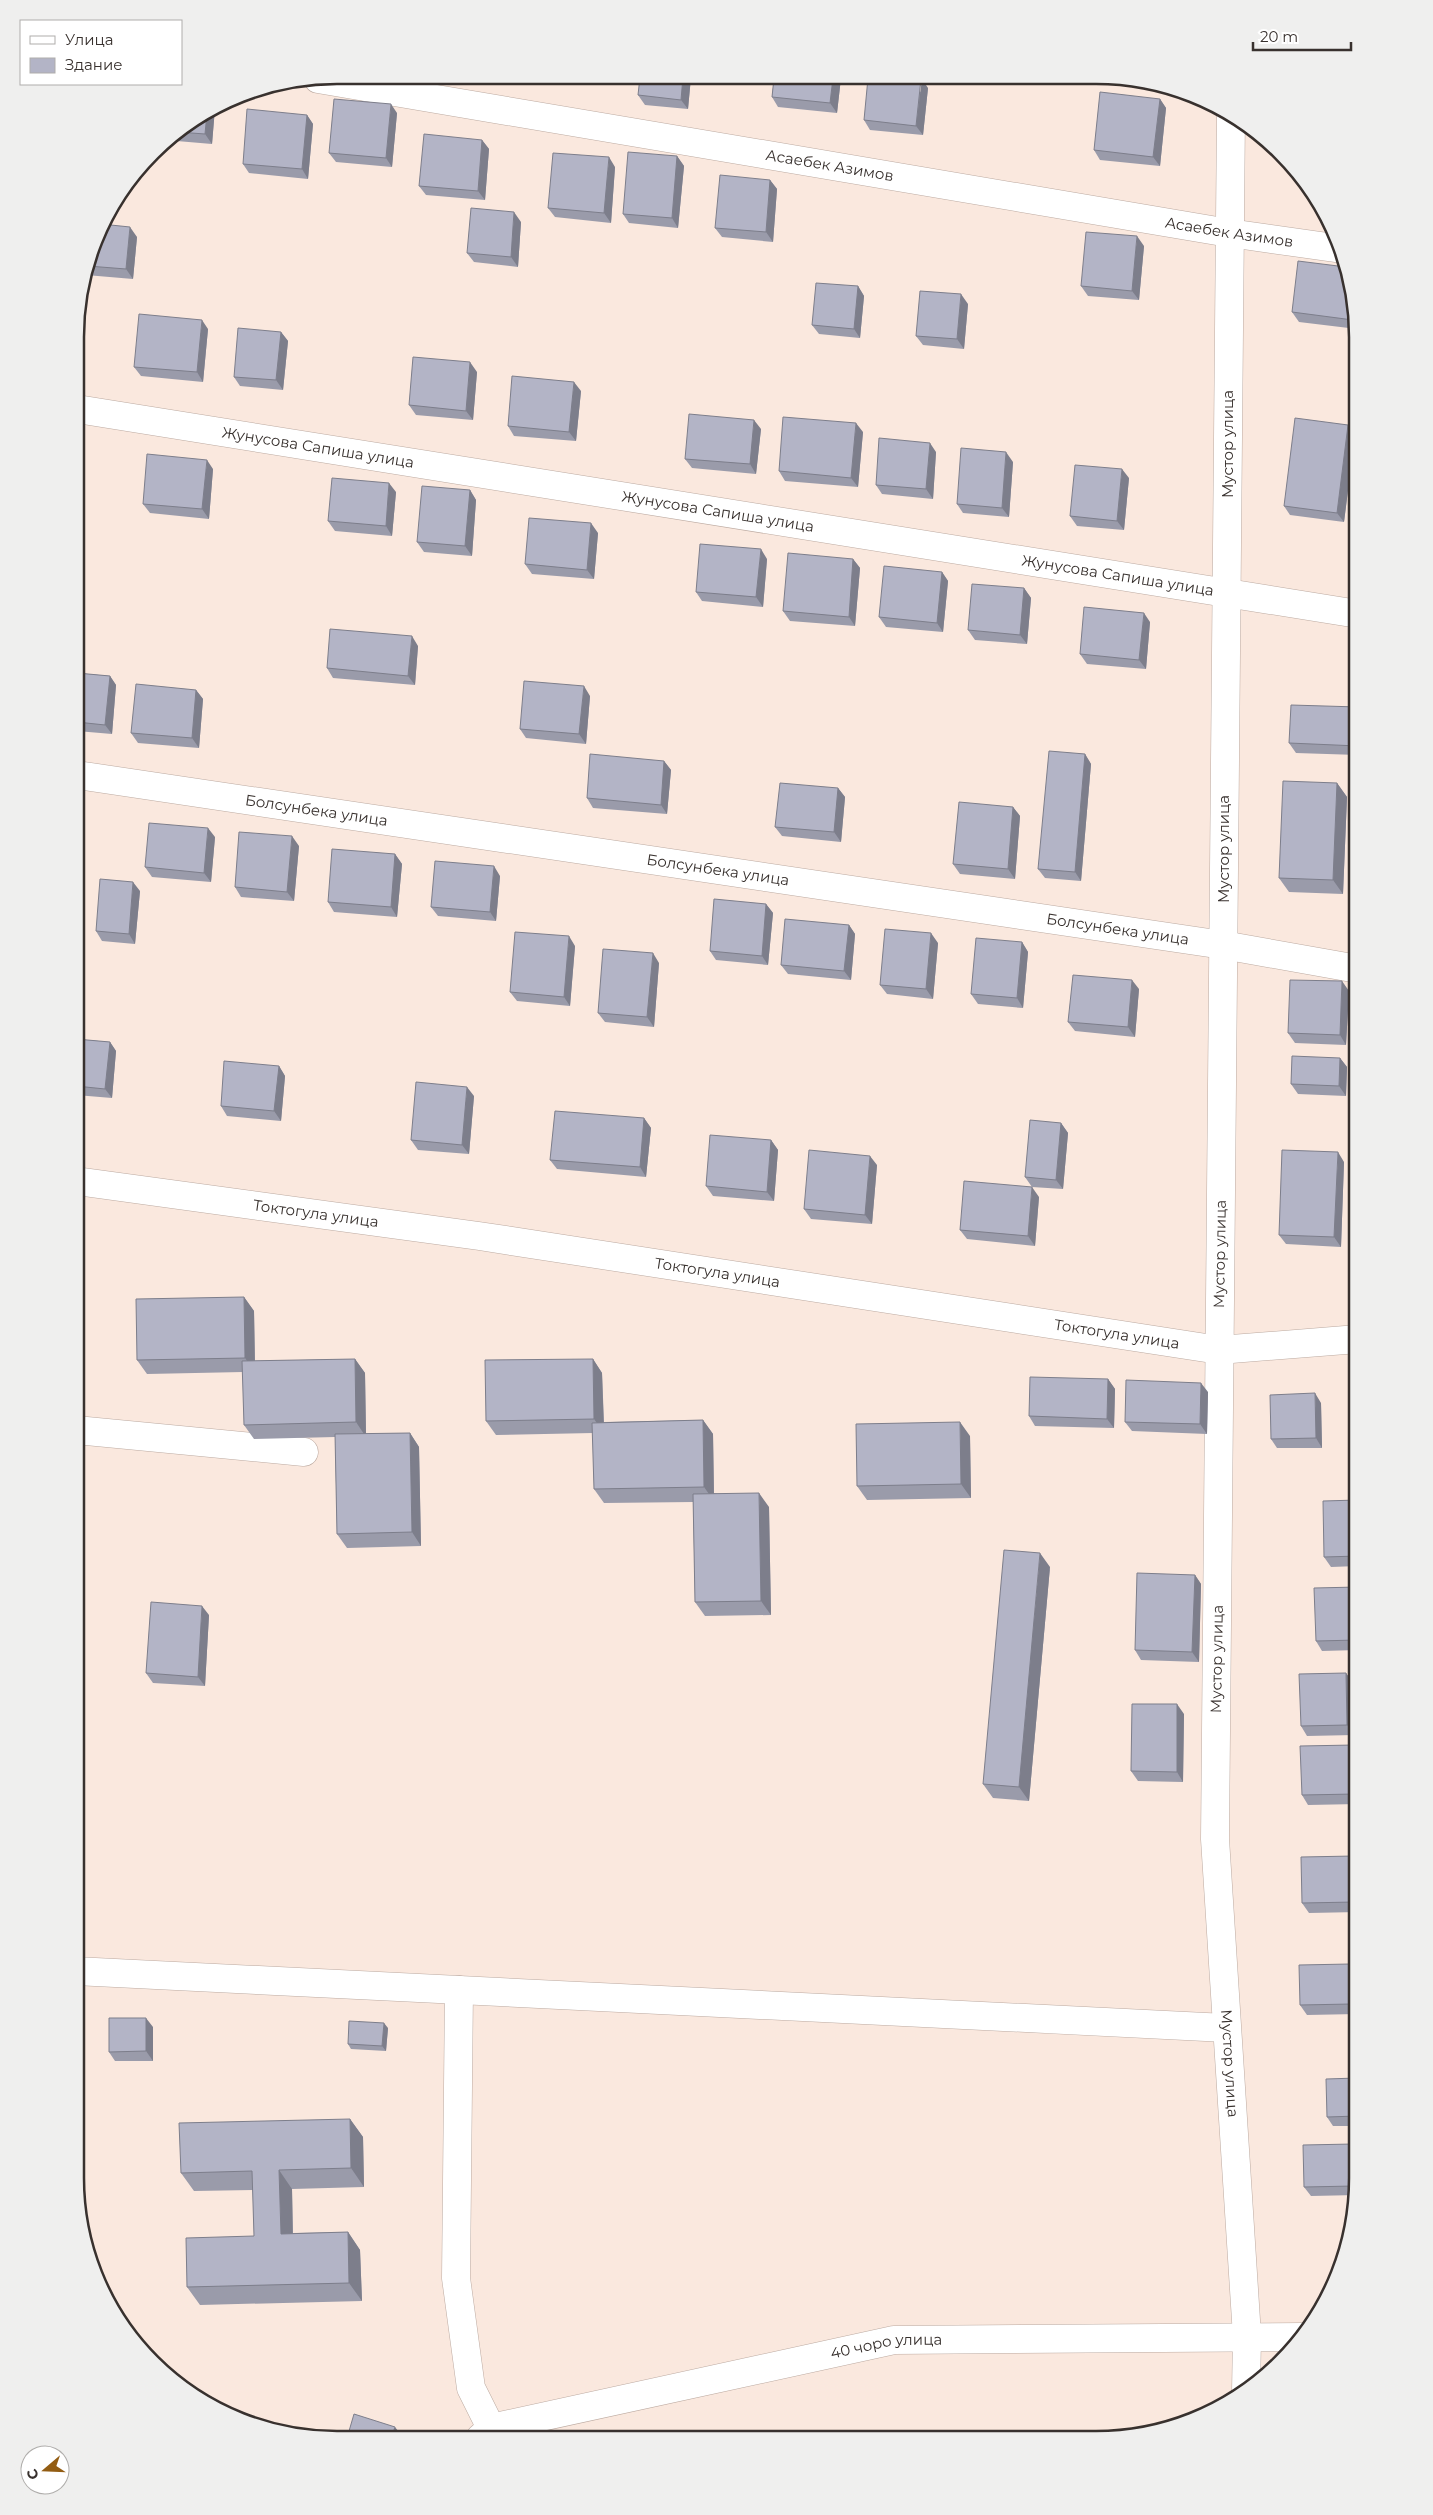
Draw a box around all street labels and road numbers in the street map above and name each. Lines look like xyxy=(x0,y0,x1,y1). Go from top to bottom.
street label: Асаебек Азимов xyxy=(764,145,895,185)
street label: Асаебек Азимов xyxy=(1164,212,1295,251)
street label: Мустор улица xyxy=(1218,390,1237,498)
street label: Жунусова Сапиша улица xyxy=(221,422,416,472)
street label: Жунусова Сапиша улица xyxy=(620,486,815,536)
street label: Жунусова Сапиша улица xyxy=(1020,550,1215,600)
street label: Болсунбека улица xyxy=(244,790,389,830)
street label: Мустор улица xyxy=(1214,795,1233,903)
street label: Болсунбека улица xyxy=(645,850,791,890)
street label: Болсунбека улица xyxy=(1045,909,1190,949)
street label: Токтогула улица xyxy=(252,1195,380,1231)
street label: Мустор улица xyxy=(1209,1200,1230,1308)
street label: Токтогула улица xyxy=(654,1253,782,1291)
street label: Токтогула улица xyxy=(1053,1315,1181,1353)
street label: Мустор улица xyxy=(1206,1605,1227,1713)
street label: Мустор улица xyxy=(1217,2009,1243,2118)
street label: 40 чоро улица xyxy=(829,2330,942,2363)

